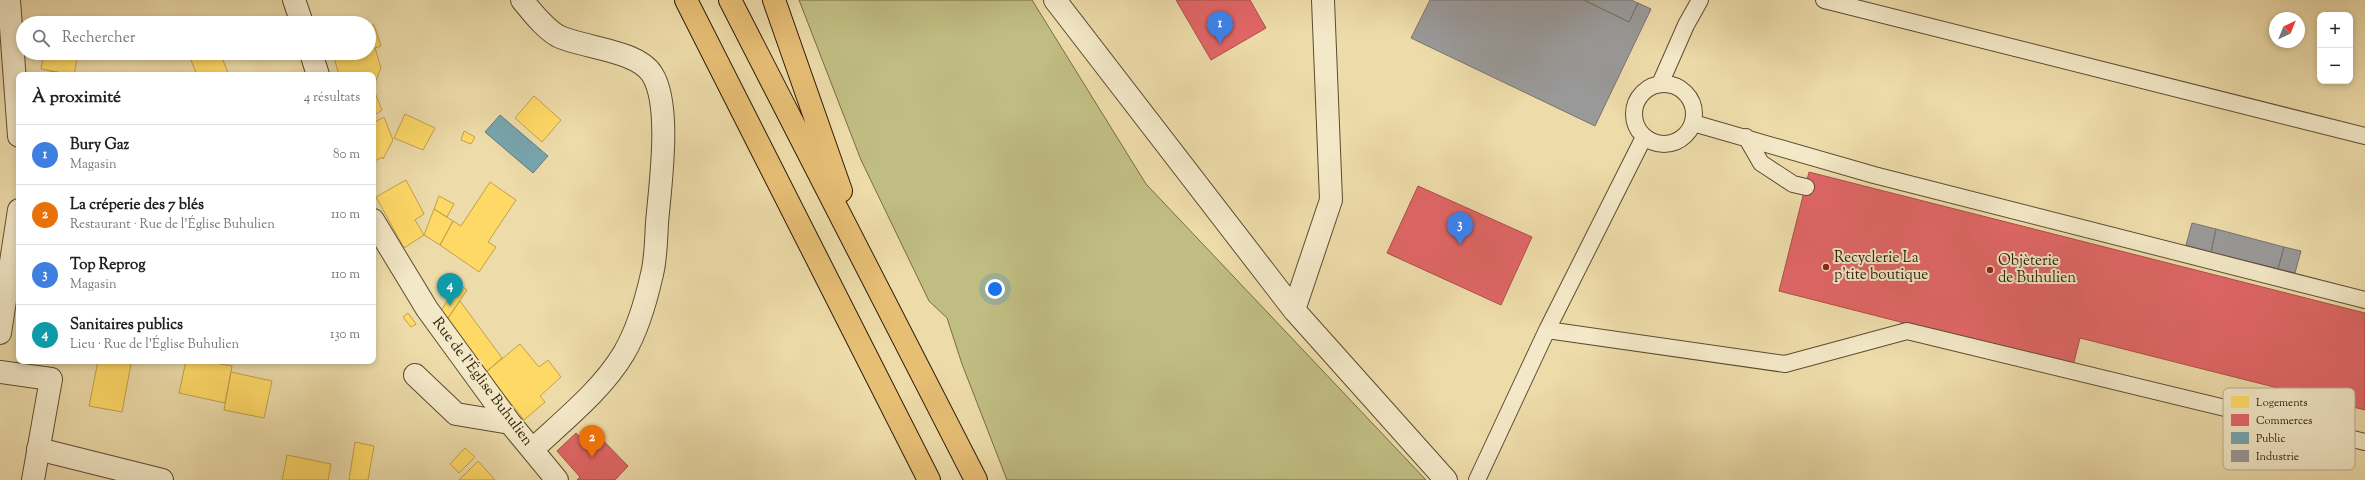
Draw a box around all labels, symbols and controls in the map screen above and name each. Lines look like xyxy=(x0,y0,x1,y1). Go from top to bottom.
pin: 1 xyxy=(1207,11,1233,44)
north arrow xyxy=(2269,12,2305,48)
map controls xyxy=(2317,12,2353,84)
button: + xyxy=(2317,12,2353,48)
search box xyxy=(16,16,376,60)
icon: search xyxy=(30,27,52,49)
text: Rechercher xyxy=(62,28,135,49)
button: − xyxy=(2317,48,2353,84)
text: À proximité xyxy=(32,86,121,110)
text: 4 résultats xyxy=(304,89,360,107)
text: Bury Gaz xyxy=(70,135,129,156)
text: 1 xyxy=(43,146,47,164)
text: 80 m xyxy=(333,146,360,164)
text: Magasin xyxy=(70,156,117,174)
text: La créperie des 7 blés xyxy=(70,195,204,216)
text: 2 xyxy=(42,206,48,224)
text: 110 m xyxy=(331,206,360,224)
pin: 3 xyxy=(1447,212,1473,245)
text: Restaurant · Rue de l'Église Buhulien xyxy=(70,216,275,234)
place label: Recyclerie La p'tite boutique xyxy=(1834,248,1928,286)
place label: Objèterie de Buhulien xyxy=(1998,251,2076,289)
text: Top Reprog xyxy=(70,255,145,276)
marker: Recyclerie La p'tite boutique xyxy=(1821,262,1831,272)
marker: Objèterie de Buhulien xyxy=(1985,265,1995,275)
text: 3 xyxy=(42,266,48,284)
text: 110 m xyxy=(331,266,360,284)
pin: 4 xyxy=(437,273,463,306)
text: Magasin xyxy=(70,276,117,294)
your location xyxy=(985,279,1005,299)
street label: Rue de l'Église Buhulien xyxy=(427,313,538,451)
text: Sanitaires publics xyxy=(70,315,183,336)
text: 4 xyxy=(42,326,48,344)
text: 130 m xyxy=(330,326,360,344)
text: Lieu · Rue de l'Église Buhulien xyxy=(70,336,239,354)
legend xyxy=(2223,388,2355,470)
text: Logements xyxy=(2256,395,2308,411)
text: Commerces xyxy=(2256,413,2312,429)
pin: 2 xyxy=(579,425,605,458)
text: Public xyxy=(2256,431,2285,447)
text: Industrie xyxy=(2256,449,2299,465)

